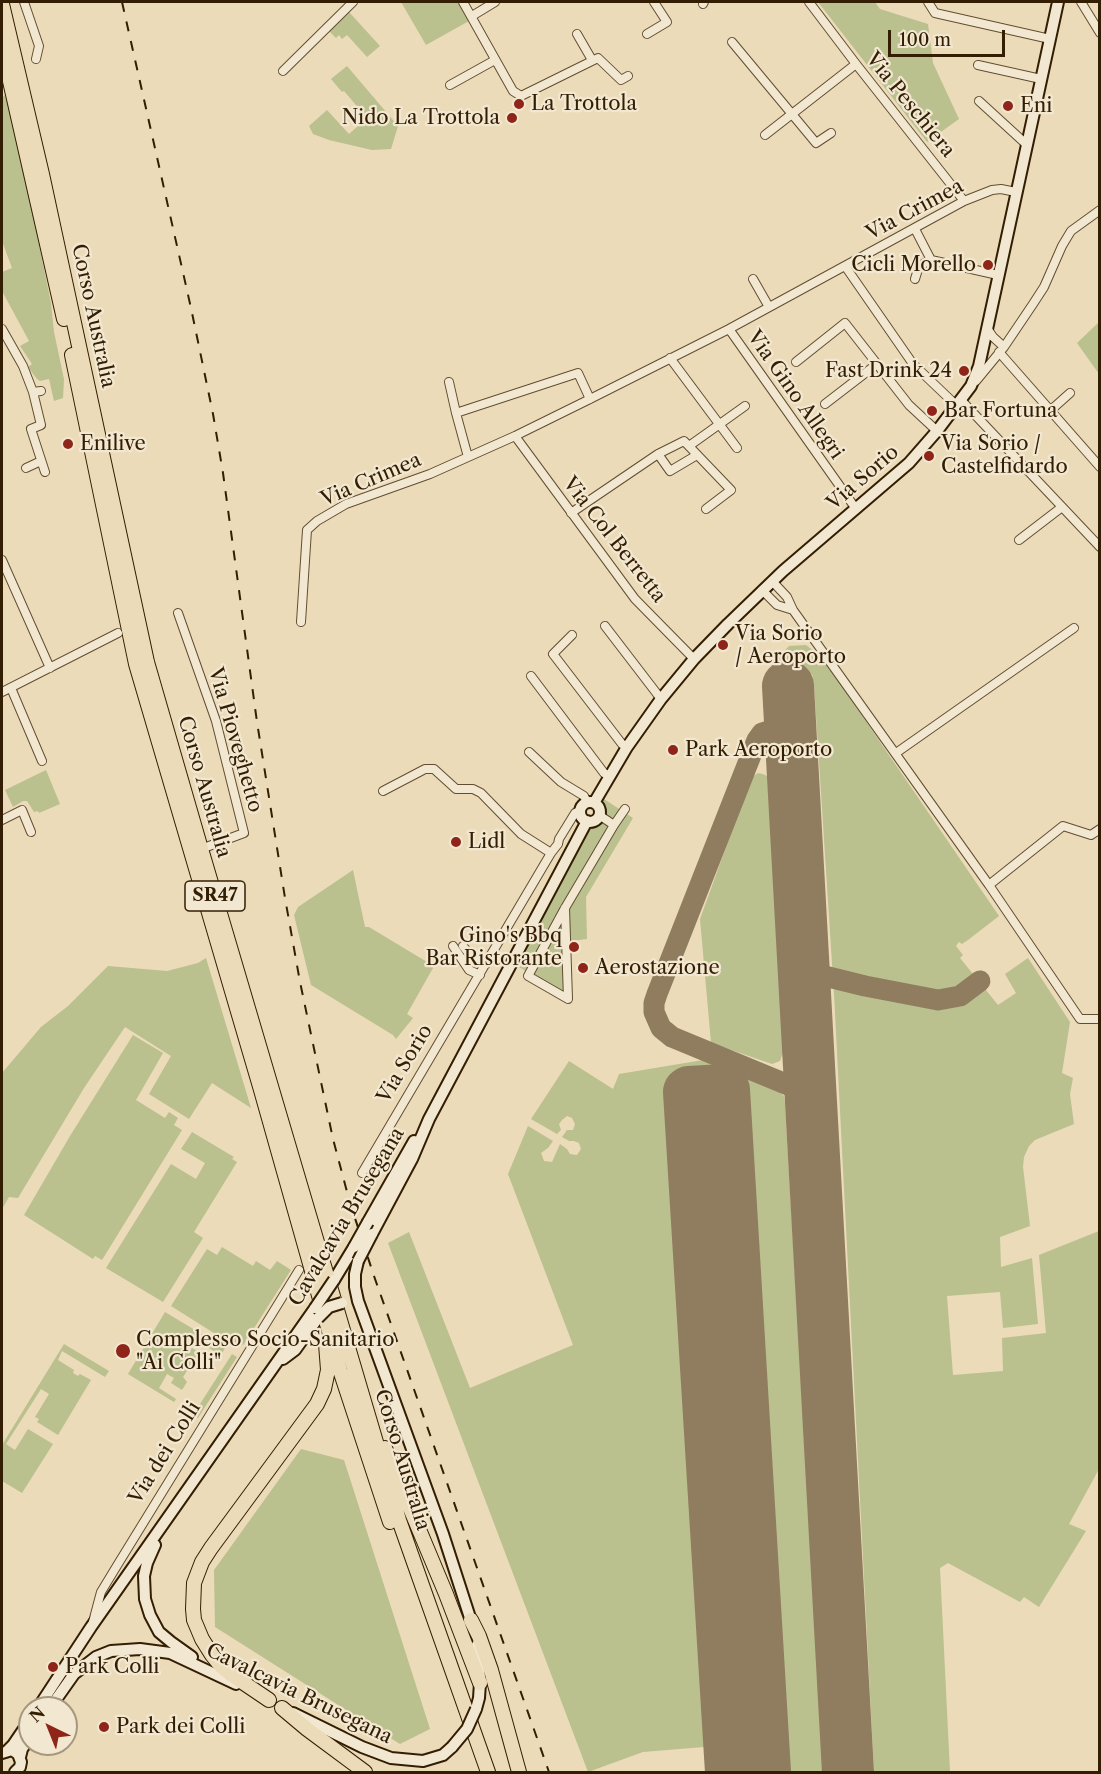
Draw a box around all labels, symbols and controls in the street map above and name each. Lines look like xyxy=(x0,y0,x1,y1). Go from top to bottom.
scale bar xyxy=(891,18,1008,56)
text: 100 m xyxy=(899,29,951,51)
street label: Via Peschiera xyxy=(860,48,960,162)
place label: La Trottola xyxy=(531,92,637,116)
place label: Eni xyxy=(1020,94,1052,118)
marker: La Trottola xyxy=(512,97,526,111)
marker: Eni xyxy=(1001,99,1015,113)
place label: Nido La Trottola xyxy=(342,106,500,130)
marker: Nido La Trottola xyxy=(505,111,519,125)
street label: Via Crimea xyxy=(862,174,968,246)
street label: Corso Australia xyxy=(66,242,120,390)
place label: Cicli Morello xyxy=(851,253,976,277)
marker: Cicli Morello xyxy=(981,258,995,272)
street label: Via Gino Allegri xyxy=(742,326,848,464)
place label: Fast Drink 24 xyxy=(825,359,952,383)
marker: Fast Drink 24 xyxy=(957,364,971,378)
place label: Bar Fortuna xyxy=(944,399,1058,423)
marker: Bar Fortuna xyxy=(925,404,939,418)
place label: Enilive xyxy=(80,432,146,456)
place label: Via Sorio / Castelfidardo xyxy=(941,432,1068,479)
marker: Enilive xyxy=(61,437,75,451)
street label: Via Sorio xyxy=(822,440,904,516)
street label: Via Crimea xyxy=(317,448,425,512)
marker: Via Sorio / Castelfidardo xyxy=(922,449,936,463)
street label: Via Col Berretta xyxy=(557,472,671,608)
place label: Via Sorio / Aeroporto xyxy=(735,622,846,669)
marker: Via Sorio / Aeroporto xyxy=(716,638,730,652)
street label: Via Pioveghetto xyxy=(203,665,267,815)
street label: Corso Australia xyxy=(172,713,236,861)
place label: Park Aeroporto xyxy=(685,738,832,762)
marker: Park Aeroporto xyxy=(666,743,680,757)
place label: Lidl xyxy=(468,830,505,854)
marker: Lidl xyxy=(449,835,463,849)
road number: SR47 xyxy=(185,881,245,911)
place label: Gino's Bbq Bar Ristorante xyxy=(425,924,562,971)
marker: Gino's Bbq Bar Ristorante xyxy=(567,940,581,954)
place label: Aerostazione xyxy=(595,956,720,980)
marker: Aerostazione xyxy=(576,961,590,975)
street label: Via Sorio xyxy=(372,1020,438,1108)
street label: Cavalcavia Brusegana xyxy=(284,1123,410,1311)
place label: Complesso Socio-Sanitario "Ai Colli" xyxy=(136,1328,394,1375)
marker: Complesso Socio-Sanitario "Ai Colli" xyxy=(114,1342,132,1360)
street label: Corso Australia xyxy=(369,1387,435,1533)
street label: Via dei Colli xyxy=(124,1397,206,1509)
street label: Cavalcavia Brusegana xyxy=(202,1638,396,1750)
place label: Park Colli xyxy=(65,1655,159,1679)
marker: Park Colli xyxy=(46,1660,60,1674)
north arrow xyxy=(18,1696,78,1756)
text: N xyxy=(25,1702,49,1726)
place label: Park dei Colli xyxy=(116,1715,245,1739)
marker: Park dei Colli xyxy=(97,1720,111,1734)

